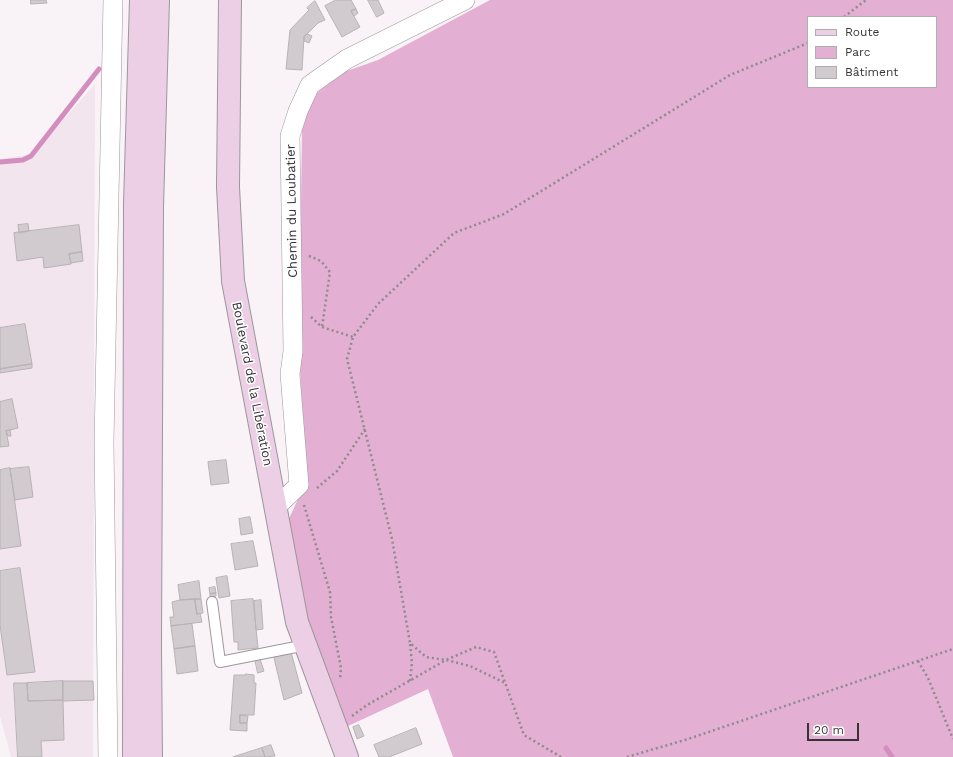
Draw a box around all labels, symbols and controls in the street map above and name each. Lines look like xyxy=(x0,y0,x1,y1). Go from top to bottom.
legend xyxy=(807,16,937,88)
text: Route xyxy=(845,25,879,39)
text: Parc xyxy=(845,45,871,59)
text: Bâtiment xyxy=(845,65,898,79)
street label: Chemin du Loubatier xyxy=(283,144,301,278)
street label: Boulevard de la Libération xyxy=(228,301,276,467)
scale bar xyxy=(809,715,861,741)
text: 20 m xyxy=(814,723,844,737)

